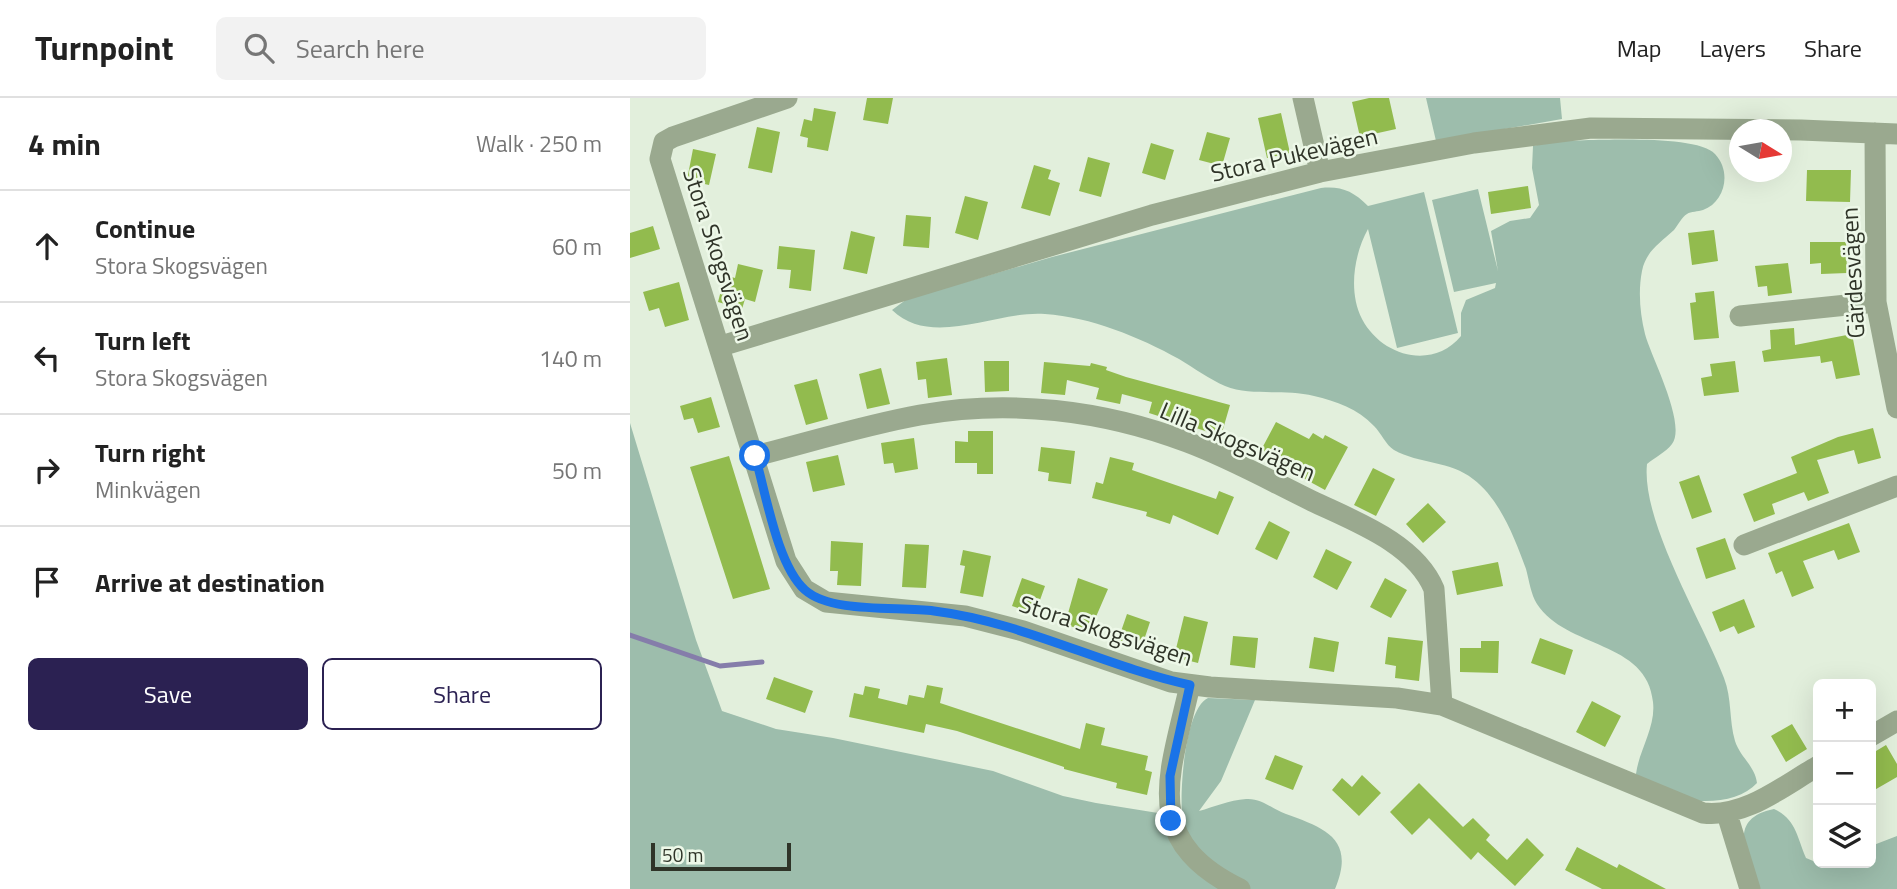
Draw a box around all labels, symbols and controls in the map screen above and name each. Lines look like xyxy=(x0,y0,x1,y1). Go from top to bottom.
search box xyxy=(216,17,706,80)
text: Turnpoint xyxy=(35,23,174,73)
icon: search xyxy=(240,29,278,67)
text: Search here xyxy=(296,29,425,68)
text: Map xyxy=(1617,30,1662,66)
text: Layers xyxy=(1700,30,1766,66)
text: Share xyxy=(1804,30,1862,66)
street label: Stora Pukevägen xyxy=(1207,117,1381,191)
north arrow xyxy=(1729,119,1792,182)
text: 4 min xyxy=(28,121,101,167)
text: Walk · 250 m xyxy=(476,126,602,161)
street label: Stora Skogsvägen xyxy=(674,163,764,345)
street label: Gärdesvägen xyxy=(1831,206,1873,340)
text: Continue xyxy=(95,209,195,248)
icon: ahead xyxy=(28,227,66,265)
text: 60 m xyxy=(552,229,602,264)
text: Stora Skogsvägen xyxy=(95,248,268,283)
text: Turn left xyxy=(95,321,190,360)
icon: left xyxy=(28,339,66,377)
text: 140 m xyxy=(539,341,602,376)
text: Stora Skogsvägen xyxy=(95,360,268,395)
street label: Lilla Skogsvägen xyxy=(1155,392,1321,490)
text: Turn right xyxy=(95,433,206,472)
route start xyxy=(739,440,770,471)
icon: right xyxy=(28,451,66,489)
text: 50 m xyxy=(552,453,602,488)
text: Minkvägen xyxy=(95,472,201,507)
icon: arrive xyxy=(28,563,66,601)
text: Arrive at destination xyxy=(95,563,325,602)
street label: Stora Skogsvägen xyxy=(1015,585,1197,675)
button: Save xyxy=(28,658,308,730)
button: Share xyxy=(322,658,602,730)
map controls xyxy=(1813,679,1876,868)
button: + xyxy=(1813,679,1876,742)
button: − xyxy=(1813,742,1876,805)
route end xyxy=(1155,805,1186,836)
button: layers xyxy=(1813,805,1876,868)
scale bar xyxy=(651,840,791,872)
text: 50 m xyxy=(662,840,703,869)

